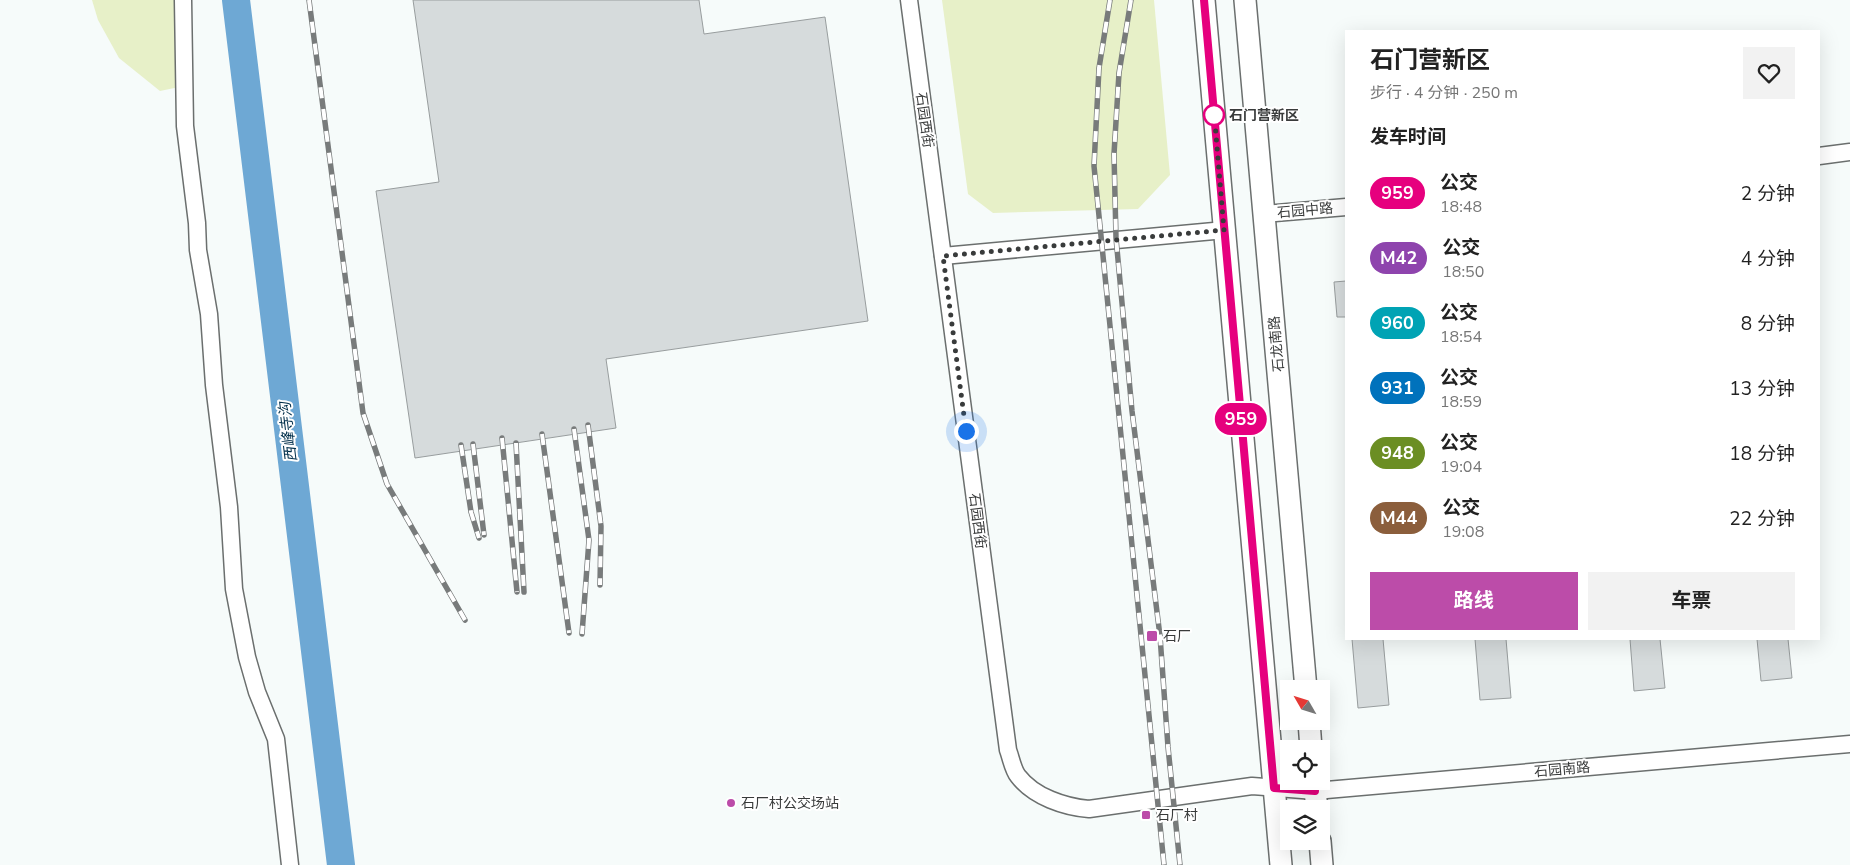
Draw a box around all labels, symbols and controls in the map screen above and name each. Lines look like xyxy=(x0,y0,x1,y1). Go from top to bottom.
text: 石门营新区 xyxy=(1370,44,1490,76)
button: heart xyxy=(1743,47,1795,99)
text: 步行 · 4 分钟 · 250 m xyxy=(1370,82,1518,104)
street label: 石园西街 xyxy=(911,91,938,149)
marker: 石门营新区 xyxy=(1203,104,1225,126)
place label: 石门营新区 xyxy=(1229,106,1299,125)
text: 发车时间 xyxy=(1370,124,1446,150)
text: 公交 xyxy=(1440,170,1478,196)
text: 959 xyxy=(1381,181,1414,205)
text: 2 分钟 xyxy=(1741,181,1795,207)
text: 18:48 xyxy=(1440,196,1482,218)
street label: 石园中路 xyxy=(1276,199,1334,222)
text: 公交 xyxy=(1442,235,1480,261)
text: M42 xyxy=(1380,246,1417,270)
text: 4 分钟 xyxy=(1741,246,1795,272)
text: 18:50 xyxy=(1442,261,1484,283)
text: 公交 xyxy=(1440,300,1478,326)
text: 960 xyxy=(1381,311,1414,335)
text: 8 分钟 xyxy=(1741,311,1795,337)
street label: 石龙南路 xyxy=(1265,315,1288,373)
text: 18:54 xyxy=(1440,326,1482,348)
text: 公交 xyxy=(1440,365,1478,391)
text: 931 xyxy=(1381,376,1414,400)
text: 13 分钟 xyxy=(1729,376,1795,402)
text: 18:59 xyxy=(1440,391,1482,413)
water label: 西峰寺沟 xyxy=(274,399,302,463)
line badge: 959 xyxy=(1212,403,1270,435)
text: 959 xyxy=(1225,407,1257,431)
your location xyxy=(954,419,979,444)
text: 公交 xyxy=(1440,430,1478,456)
text: 948 xyxy=(1381,441,1414,465)
text: 18 分钟 xyxy=(1729,441,1795,467)
text: 19:04 xyxy=(1440,456,1482,478)
street label: 石园西街 xyxy=(965,492,990,550)
text: 公交 xyxy=(1442,495,1480,521)
text: M44 xyxy=(1380,506,1417,530)
text: 22 分钟 xyxy=(1729,506,1795,532)
text: 19:08 xyxy=(1442,521,1484,543)
button: 路线 xyxy=(1370,572,1578,630)
button: 车票 xyxy=(1588,572,1795,630)
place label: 石厂 xyxy=(1163,627,1191,646)
marker: 石厂 xyxy=(1145,629,1159,643)
north arrow xyxy=(1280,680,1330,730)
map controls xyxy=(1280,680,1330,850)
button: locate xyxy=(1280,740,1330,790)
street label: 石园南路 xyxy=(1533,758,1591,781)
place label: 石厂村公交场站 xyxy=(741,794,839,813)
marker: 石厂村公交场站 xyxy=(725,797,737,809)
button: layers xyxy=(1280,800,1330,850)
place label: 石厂村 xyxy=(1156,806,1198,825)
marker: 石厂村 xyxy=(1140,809,1152,821)

